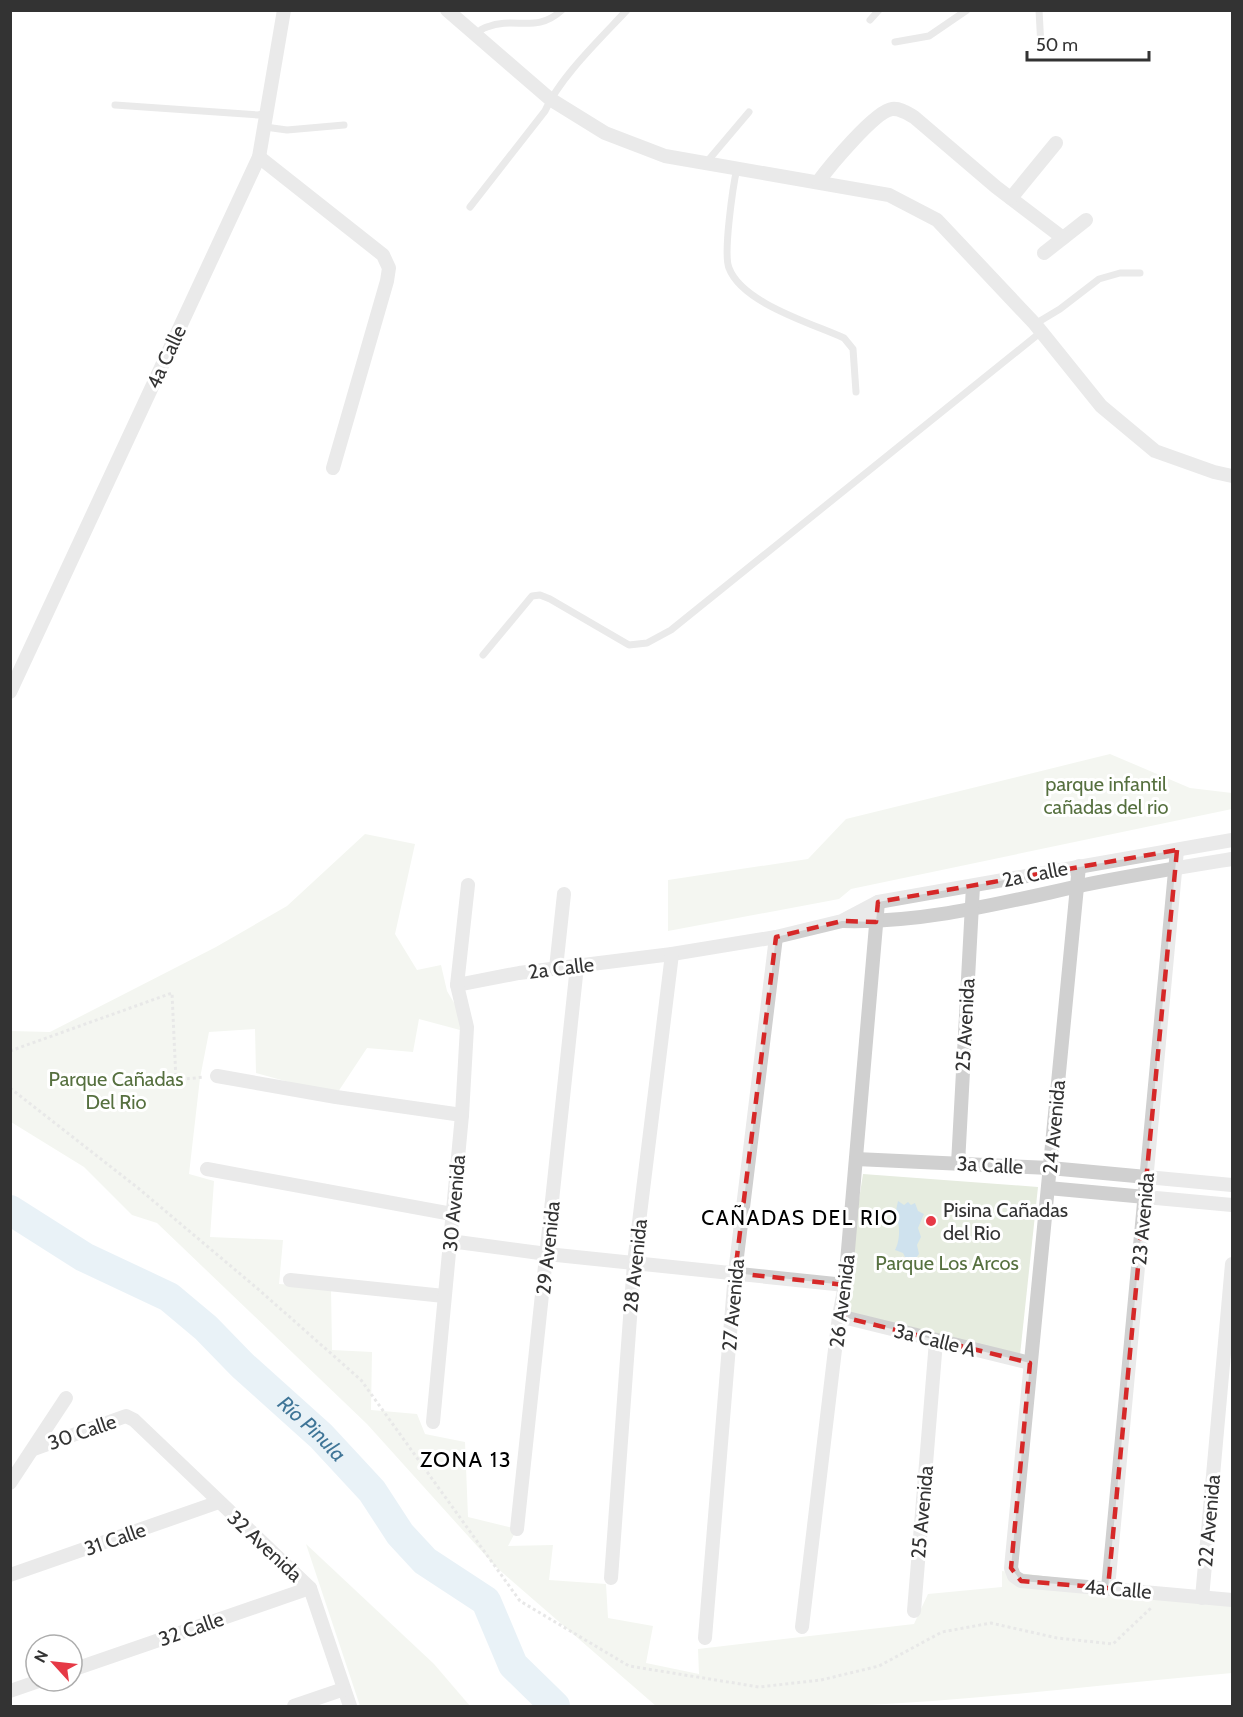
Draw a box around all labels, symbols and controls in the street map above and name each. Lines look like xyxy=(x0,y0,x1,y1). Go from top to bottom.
scale bar xyxy=(1027,24,1148,62)
text: 50 m xyxy=(1036,34,1078,56)
street label: 4a Calle xyxy=(141,321,191,393)
park label: parque infantil cañadas del rio xyxy=(1043,772,1169,819)
street label: 2a Calle xyxy=(1000,856,1070,892)
street label: 2a Calle xyxy=(527,952,595,984)
street label: 25 Avenida xyxy=(951,977,979,1072)
park label: Parque Cañadas Del Rio xyxy=(49,1067,183,1114)
street label: 24 Avenida xyxy=(1038,1079,1070,1175)
street label: 3a Calle xyxy=(956,1151,1024,1179)
street label: 30 Avenida xyxy=(438,1153,470,1252)
street label: 23 Avenida xyxy=(1127,1171,1159,1267)
place label: Pisina Cañadas del Rio xyxy=(943,1198,1068,1245)
street label: 29 Avenida xyxy=(531,1200,565,1296)
district label: CAÑADAS DEL RIO xyxy=(701,1204,899,1230)
marker: Pisina Cañadas del Rio xyxy=(924,1214,938,1228)
street label: 28 Avenida xyxy=(618,1217,652,1314)
park label: Parque Los Arcos xyxy=(875,1251,1019,1275)
street label: 26 Avenida xyxy=(824,1253,860,1349)
street label: 27 Avenida xyxy=(717,1257,749,1352)
street label: 3a Calle A xyxy=(892,1318,979,1362)
water label: Río Pinula xyxy=(273,1390,351,1467)
street label: 30 Calle xyxy=(45,1409,119,1455)
district label: ZONA 13 xyxy=(420,1446,512,1473)
street label: 25 Avenida xyxy=(906,1464,938,1560)
street label: 22 Avenida xyxy=(1193,1473,1225,1568)
street label: 32 Avenida xyxy=(223,1505,308,1587)
street label: 31 Calle xyxy=(81,1517,149,1561)
street label: 4a Calle xyxy=(1083,1574,1153,1604)
street label: 32 Calle xyxy=(155,1607,227,1651)
north arrow xyxy=(24,1633,84,1693)
text: N xyxy=(30,1647,52,1666)

